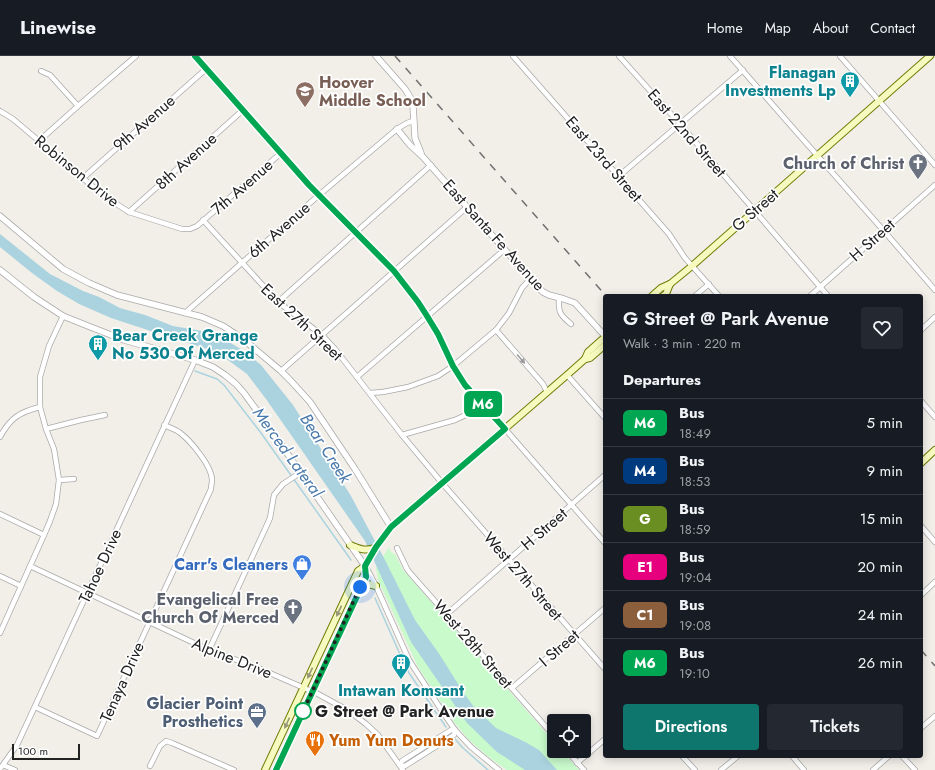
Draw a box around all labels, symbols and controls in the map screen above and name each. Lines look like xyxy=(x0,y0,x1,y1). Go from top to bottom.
text: Linewise xyxy=(20,14,96,41)
text: Home xyxy=(707,18,743,38)
text: Map xyxy=(765,18,791,38)
text: About xyxy=(813,18,848,38)
text: Contact xyxy=(870,18,915,38)
place label: Flanagan Investments Lp xyxy=(725,61,836,102)
building icon: Flanagan Investments Lp xyxy=(839,70,861,98)
place label: Hoover Middle School xyxy=(319,71,426,112)
school or university icon: Hoover Middle School xyxy=(294,80,316,108)
street label: East 22nd Street xyxy=(642,84,732,182)
street label: 9th Avenue xyxy=(108,89,180,157)
street label: East 23rd Street xyxy=(560,111,648,207)
street label: 8th Avenue xyxy=(150,127,222,195)
street label: Robinson Drive xyxy=(30,130,124,212)
place label: Church of Christ xyxy=(783,152,905,175)
church icon: Church of Christ xyxy=(907,152,929,180)
street label: 7th Avenue xyxy=(206,154,278,220)
street label: East Santa Fe Avenue xyxy=(438,174,550,296)
street label: G Street xyxy=(727,183,784,237)
street label: 6th Avenue xyxy=(243,196,315,264)
street label: H Street xyxy=(844,213,900,267)
street label: East 27th Street xyxy=(256,278,348,366)
text: G Street @ Park Avenue xyxy=(623,305,829,332)
button: heart xyxy=(861,307,903,349)
place label: Bear Creek Grange No 530 Of Merced xyxy=(112,324,258,365)
building icon: Bear Creek Grange No 530 Of Merced xyxy=(87,333,109,361)
text: Walk · 3 min · 220 m xyxy=(623,334,741,353)
one-way arrow xyxy=(517,354,526,365)
text: Departures xyxy=(623,369,701,391)
line badge: M6 xyxy=(465,391,501,417)
text: M6 xyxy=(472,394,494,414)
water label: Merced Lateral xyxy=(247,402,330,503)
text: Bus xyxy=(679,402,704,424)
water label: Bear Creek xyxy=(294,408,358,488)
text: 5 min xyxy=(867,412,903,434)
text: M6 xyxy=(634,413,656,433)
text: 18:49 xyxy=(679,424,711,443)
text: Bus xyxy=(679,450,704,472)
text: 9 min xyxy=(866,460,903,482)
text: M4 xyxy=(634,461,656,481)
text: 18:53 xyxy=(679,472,710,491)
text: Bus xyxy=(679,498,704,520)
street label: H Street xyxy=(516,502,572,556)
text: 15 min xyxy=(860,508,903,530)
text: G xyxy=(639,509,651,529)
text: 18:59 xyxy=(679,520,711,539)
street label: Tahoe Drive xyxy=(73,525,127,607)
street label: West 27th Street xyxy=(478,527,568,625)
text: Bus xyxy=(679,546,704,568)
place label: Carr's Cleaners xyxy=(174,553,288,576)
shop icon: Carr's Cleaners xyxy=(291,553,313,581)
text: 20 min xyxy=(857,556,903,578)
text: E1 xyxy=(637,557,653,577)
text: 19:04 xyxy=(679,568,712,587)
your location xyxy=(350,577,370,597)
place label: Evangelical Free Church Of Merced xyxy=(141,588,279,629)
text: Bus xyxy=(679,594,704,616)
street label: West 28th Street xyxy=(428,595,518,694)
church icon: Evangelical Free Church Of Merced xyxy=(282,597,304,625)
text: 24 min xyxy=(858,604,903,626)
one-way arrow xyxy=(336,605,342,617)
text: C1 xyxy=(637,605,653,625)
text: 19:08 xyxy=(679,616,711,635)
street label: I Street xyxy=(534,624,584,672)
street label: Alpine Drive xyxy=(189,632,275,684)
street label: Tenaya Drive xyxy=(94,638,150,726)
text: Bus xyxy=(679,642,704,664)
building icon: Intawan Komsant xyxy=(390,652,412,680)
text: 26 min xyxy=(858,652,903,674)
text: M6 xyxy=(634,653,656,673)
text: 19:10 xyxy=(679,664,710,683)
one-way arrow xyxy=(307,667,314,679)
place label: Intawan Komsant xyxy=(338,679,465,702)
place label: Glacier Point Prosthetics xyxy=(147,692,244,733)
place label: G Street @ Park Avenue xyxy=(315,700,494,723)
office icon: Glacier Point Prosthetics xyxy=(246,701,268,729)
marker: G Street @ Park Avenue xyxy=(294,702,312,720)
button: Directions xyxy=(623,704,759,750)
button: Tickets xyxy=(767,704,903,750)
map controls xyxy=(547,714,591,758)
button: locate xyxy=(547,714,591,758)
one-way arrow xyxy=(284,718,290,729)
restaurant icon: Yum Yum Donuts xyxy=(304,729,326,757)
place label: Yum Yum Donuts xyxy=(328,729,454,752)
scale bar xyxy=(12,742,80,761)
text: 100 m xyxy=(18,743,48,759)

